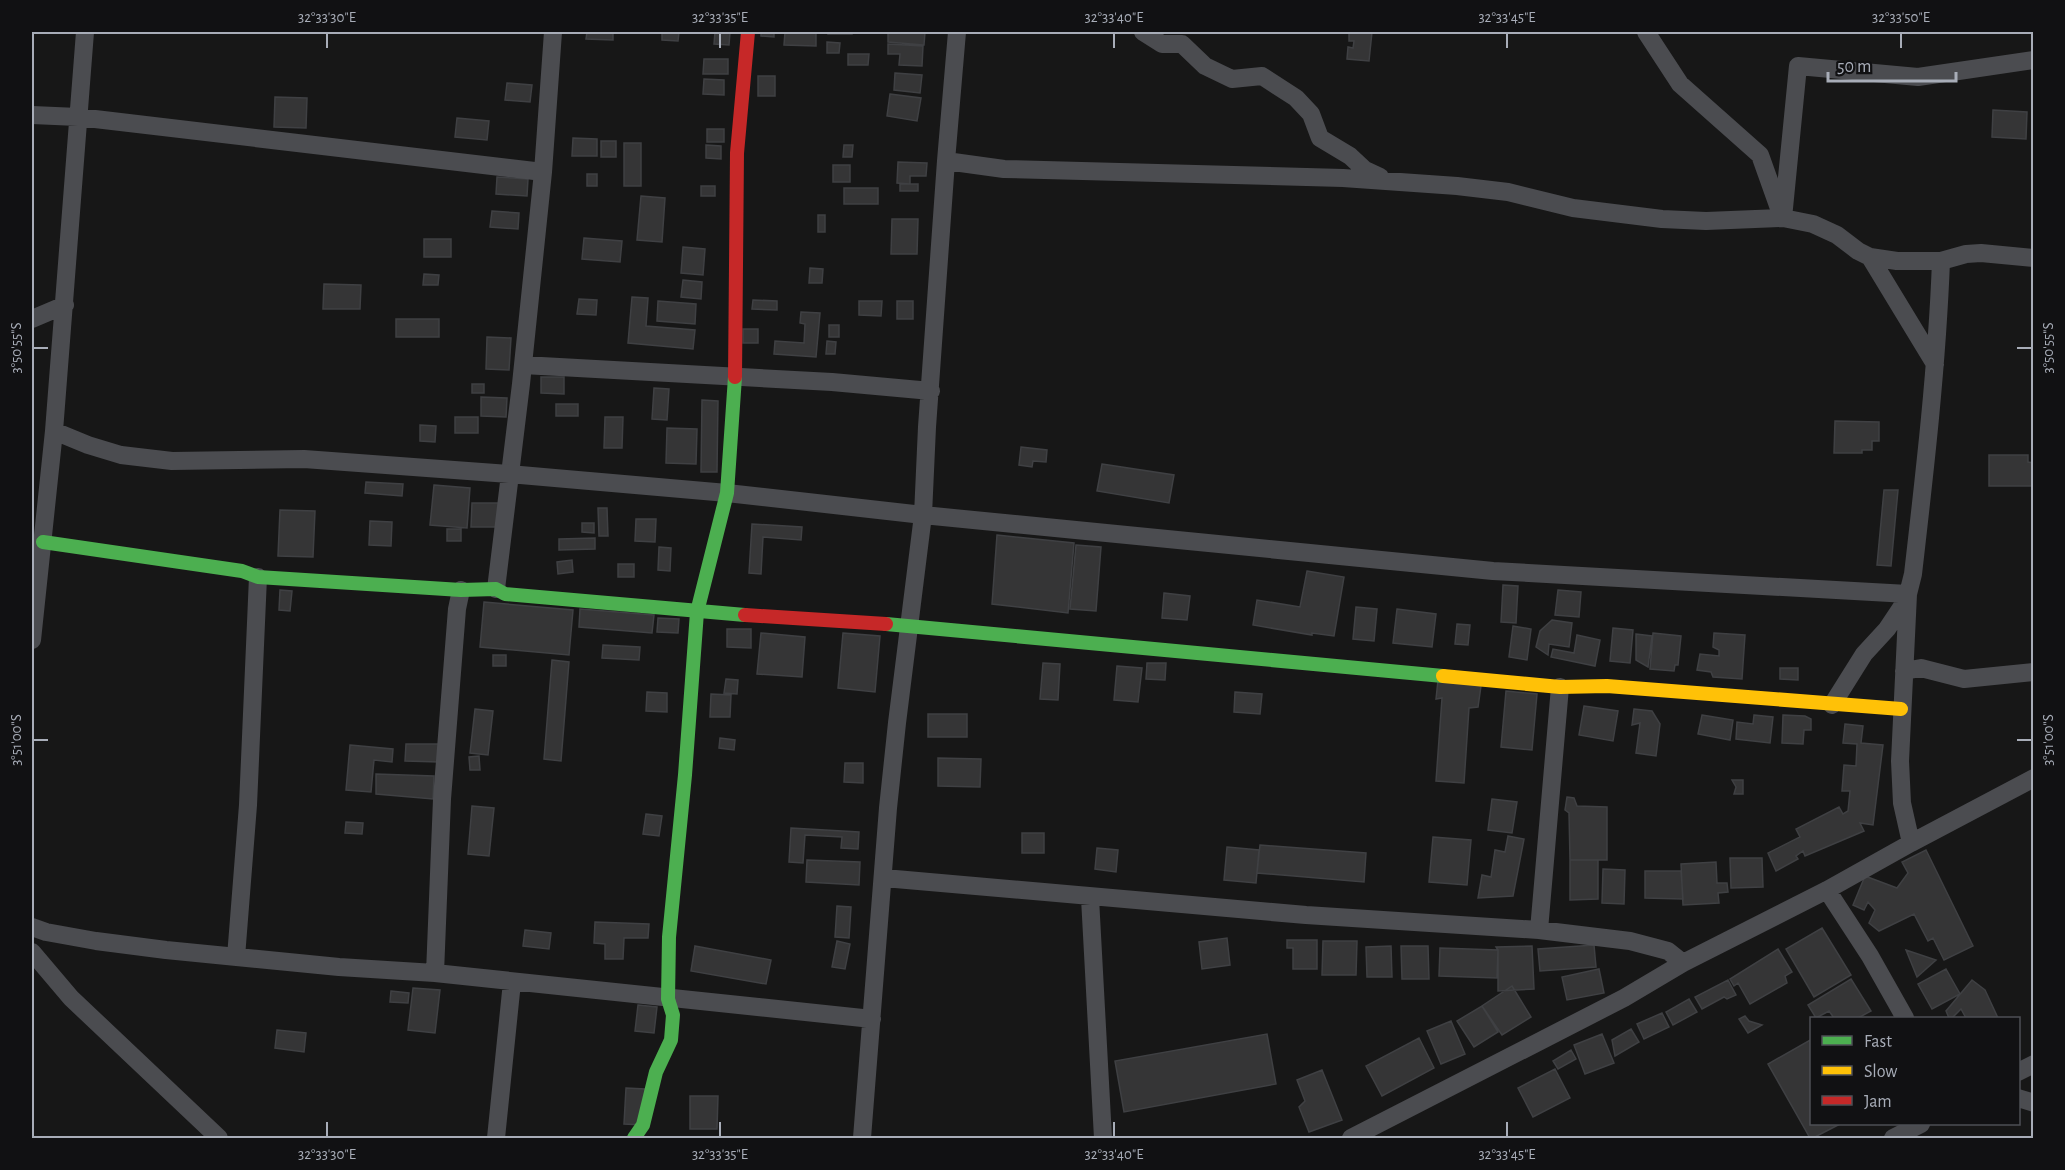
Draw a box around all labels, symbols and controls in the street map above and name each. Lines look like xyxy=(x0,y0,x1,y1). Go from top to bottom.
text: 32°33'30"E xyxy=(298,10,356,25)
text: 32°33'35"E xyxy=(692,10,748,25)
text: 32°33'40"E xyxy=(1085,10,1143,25)
text: 32°33'45"E xyxy=(1478,10,1536,25)
text: 32°33'50"E xyxy=(1872,10,1930,25)
scale bar xyxy=(1828,45,1956,83)
text: 50 m xyxy=(1837,58,1871,76)
text: 3°50'55"S xyxy=(9,322,24,374)
text: 3°50'55"S xyxy=(2041,322,2056,374)
text: 3°51'00"S xyxy=(9,714,24,766)
text: 3°51'00"S xyxy=(2041,714,2056,766)
legend xyxy=(1810,1017,2020,1125)
text: Fast xyxy=(1864,1033,1892,1051)
text: Slow xyxy=(1864,1063,1897,1081)
text: Jam xyxy=(1864,1093,1892,1111)
text: 32°33'30"E xyxy=(298,1147,356,1162)
text: 32°33'35"E xyxy=(692,1147,748,1162)
text: 32°33'40"E xyxy=(1085,1147,1143,1162)
text: 32°33'45"E xyxy=(1478,1147,1536,1162)

